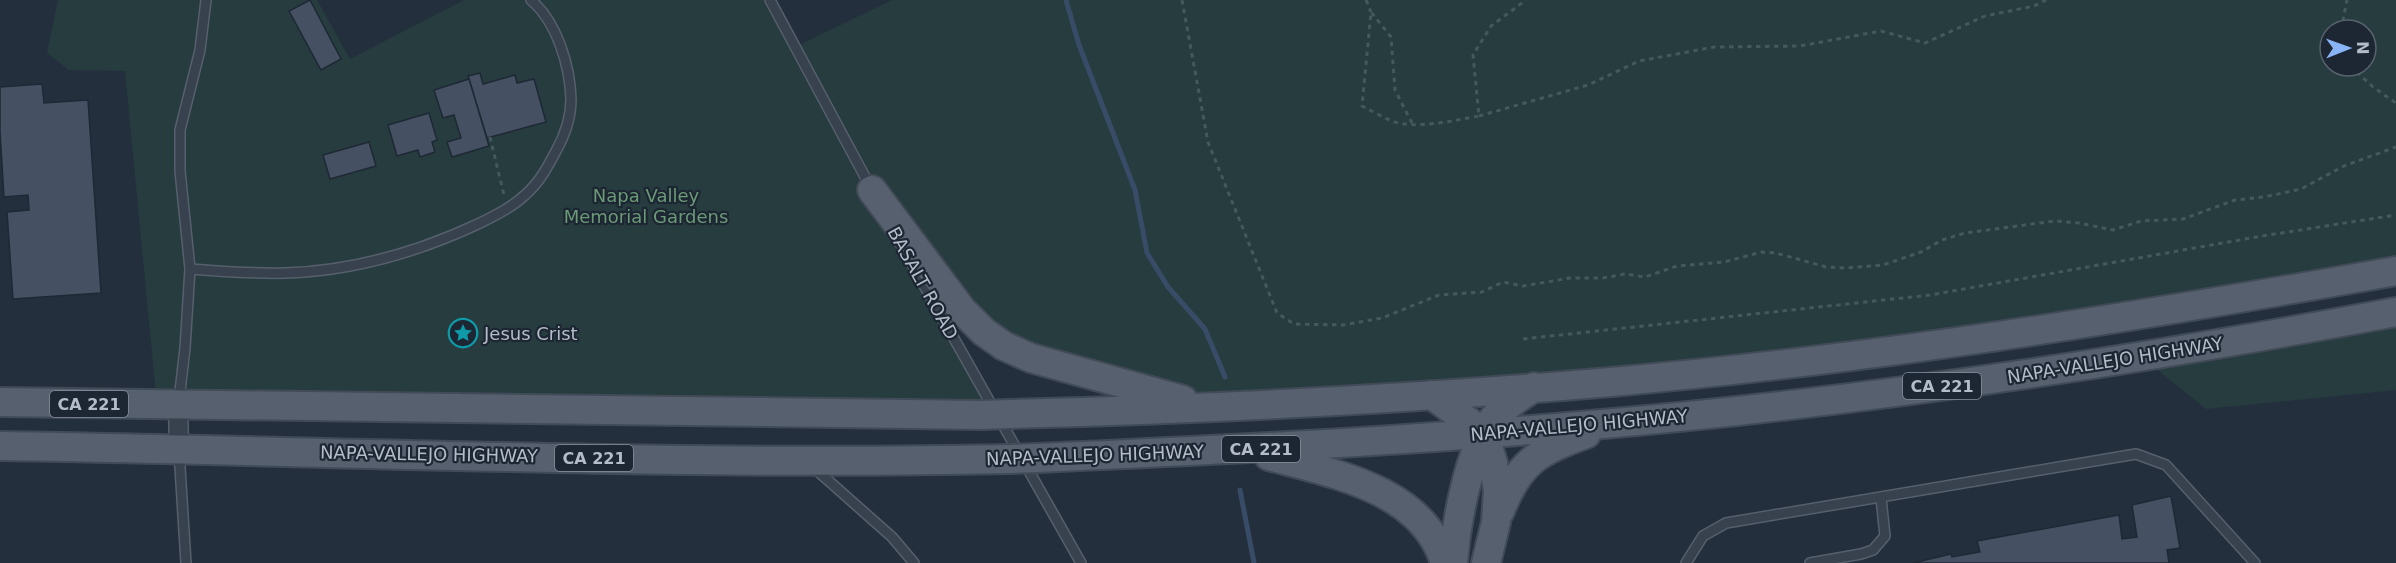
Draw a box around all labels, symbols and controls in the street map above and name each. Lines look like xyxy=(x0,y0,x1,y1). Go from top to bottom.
north arrow xyxy=(2318,18,2378,78)
text: N xyxy=(2353,41,2372,55)
park label: Napa Valley Memorial Gardens xyxy=(564,185,728,227)
street label: BASALT ROAD xyxy=(883,223,963,343)
place icon: Jesus Crist xyxy=(447,317,479,349)
place label: Jesus Crist xyxy=(483,323,578,344)
street label: NAPA-VALLEJO HIGHWAY xyxy=(2006,332,2225,387)
road number: CA 221 xyxy=(1903,373,1981,399)
road number: CA 221 xyxy=(50,391,128,417)
street label: NAPA-VALLEJO HIGHWAY xyxy=(1469,405,1689,445)
road number: CA 221 xyxy=(1222,436,1300,462)
street label: NAPA-VALLEJO HIGHWAY xyxy=(986,441,1205,469)
street label: NAPA-VALLEJO HIGHWAY xyxy=(320,442,539,466)
road number: CA 221 xyxy=(555,445,633,471)

